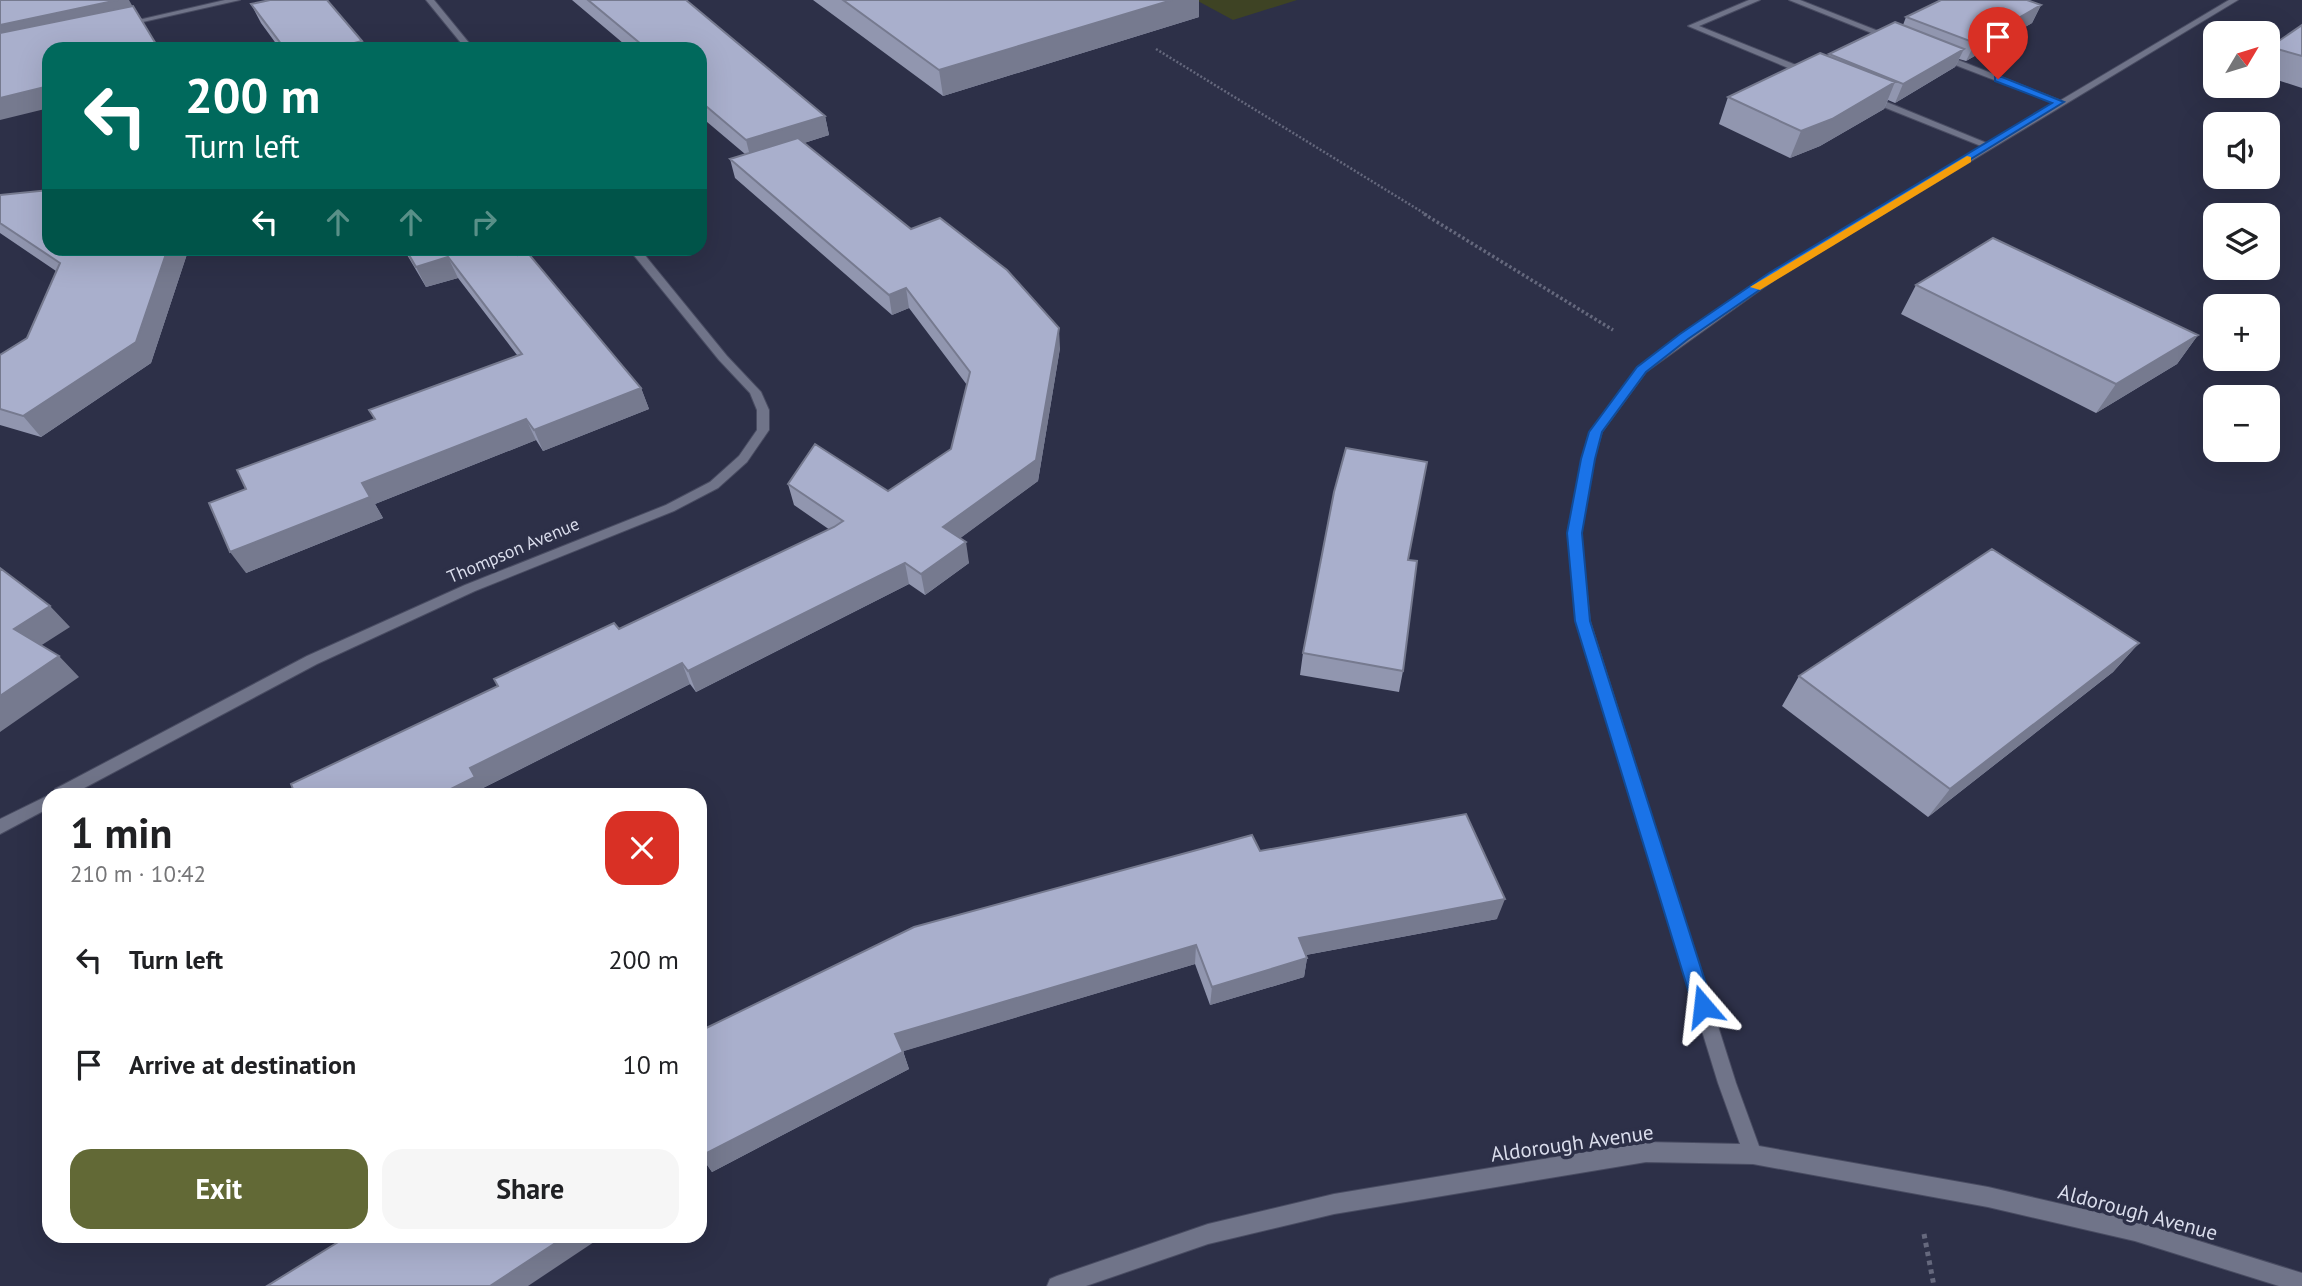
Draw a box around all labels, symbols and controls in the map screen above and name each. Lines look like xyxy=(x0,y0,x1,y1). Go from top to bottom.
pin xyxy=(1968,7,2028,79)
icon: arrive xyxy=(1979,18,2017,56)
north arrow xyxy=(2203,21,2280,98)
map controls xyxy=(2203,21,2280,462)
text: 200 m xyxy=(185,63,320,127)
icon: left xyxy=(70,70,161,161)
button: sound xyxy=(2203,112,2280,189)
text: Turn left xyxy=(185,125,300,167)
icon: left xyxy=(246,203,284,241)
icon: ahead xyxy=(319,203,357,241)
icon: ahead xyxy=(392,203,430,241)
icon: right xyxy=(465,203,503,241)
button: layers xyxy=(2203,203,2280,280)
button: + xyxy=(2203,294,2280,371)
button: − xyxy=(2203,385,2280,462)
street label: Thompson Avenue xyxy=(443,512,583,588)
text: 1 min xyxy=(70,805,172,860)
button: close xyxy=(605,811,679,885)
text: 210 m · 10:42 xyxy=(70,859,206,888)
icon: left xyxy=(70,941,108,979)
text: Turn left xyxy=(129,943,223,976)
text: 200 m xyxy=(608,943,679,976)
position arrow xyxy=(1666,969,1740,1043)
icon: arrive xyxy=(70,1046,108,1084)
text: Arrive at destination xyxy=(129,1048,356,1081)
text: 10 m xyxy=(623,1048,679,1081)
street label: Aldorough Avenue xyxy=(1489,1118,1655,1168)
button: Exit xyxy=(70,1149,368,1229)
button: Share xyxy=(382,1149,679,1229)
street label: Aldorough Avenue xyxy=(2055,1178,2221,1246)

